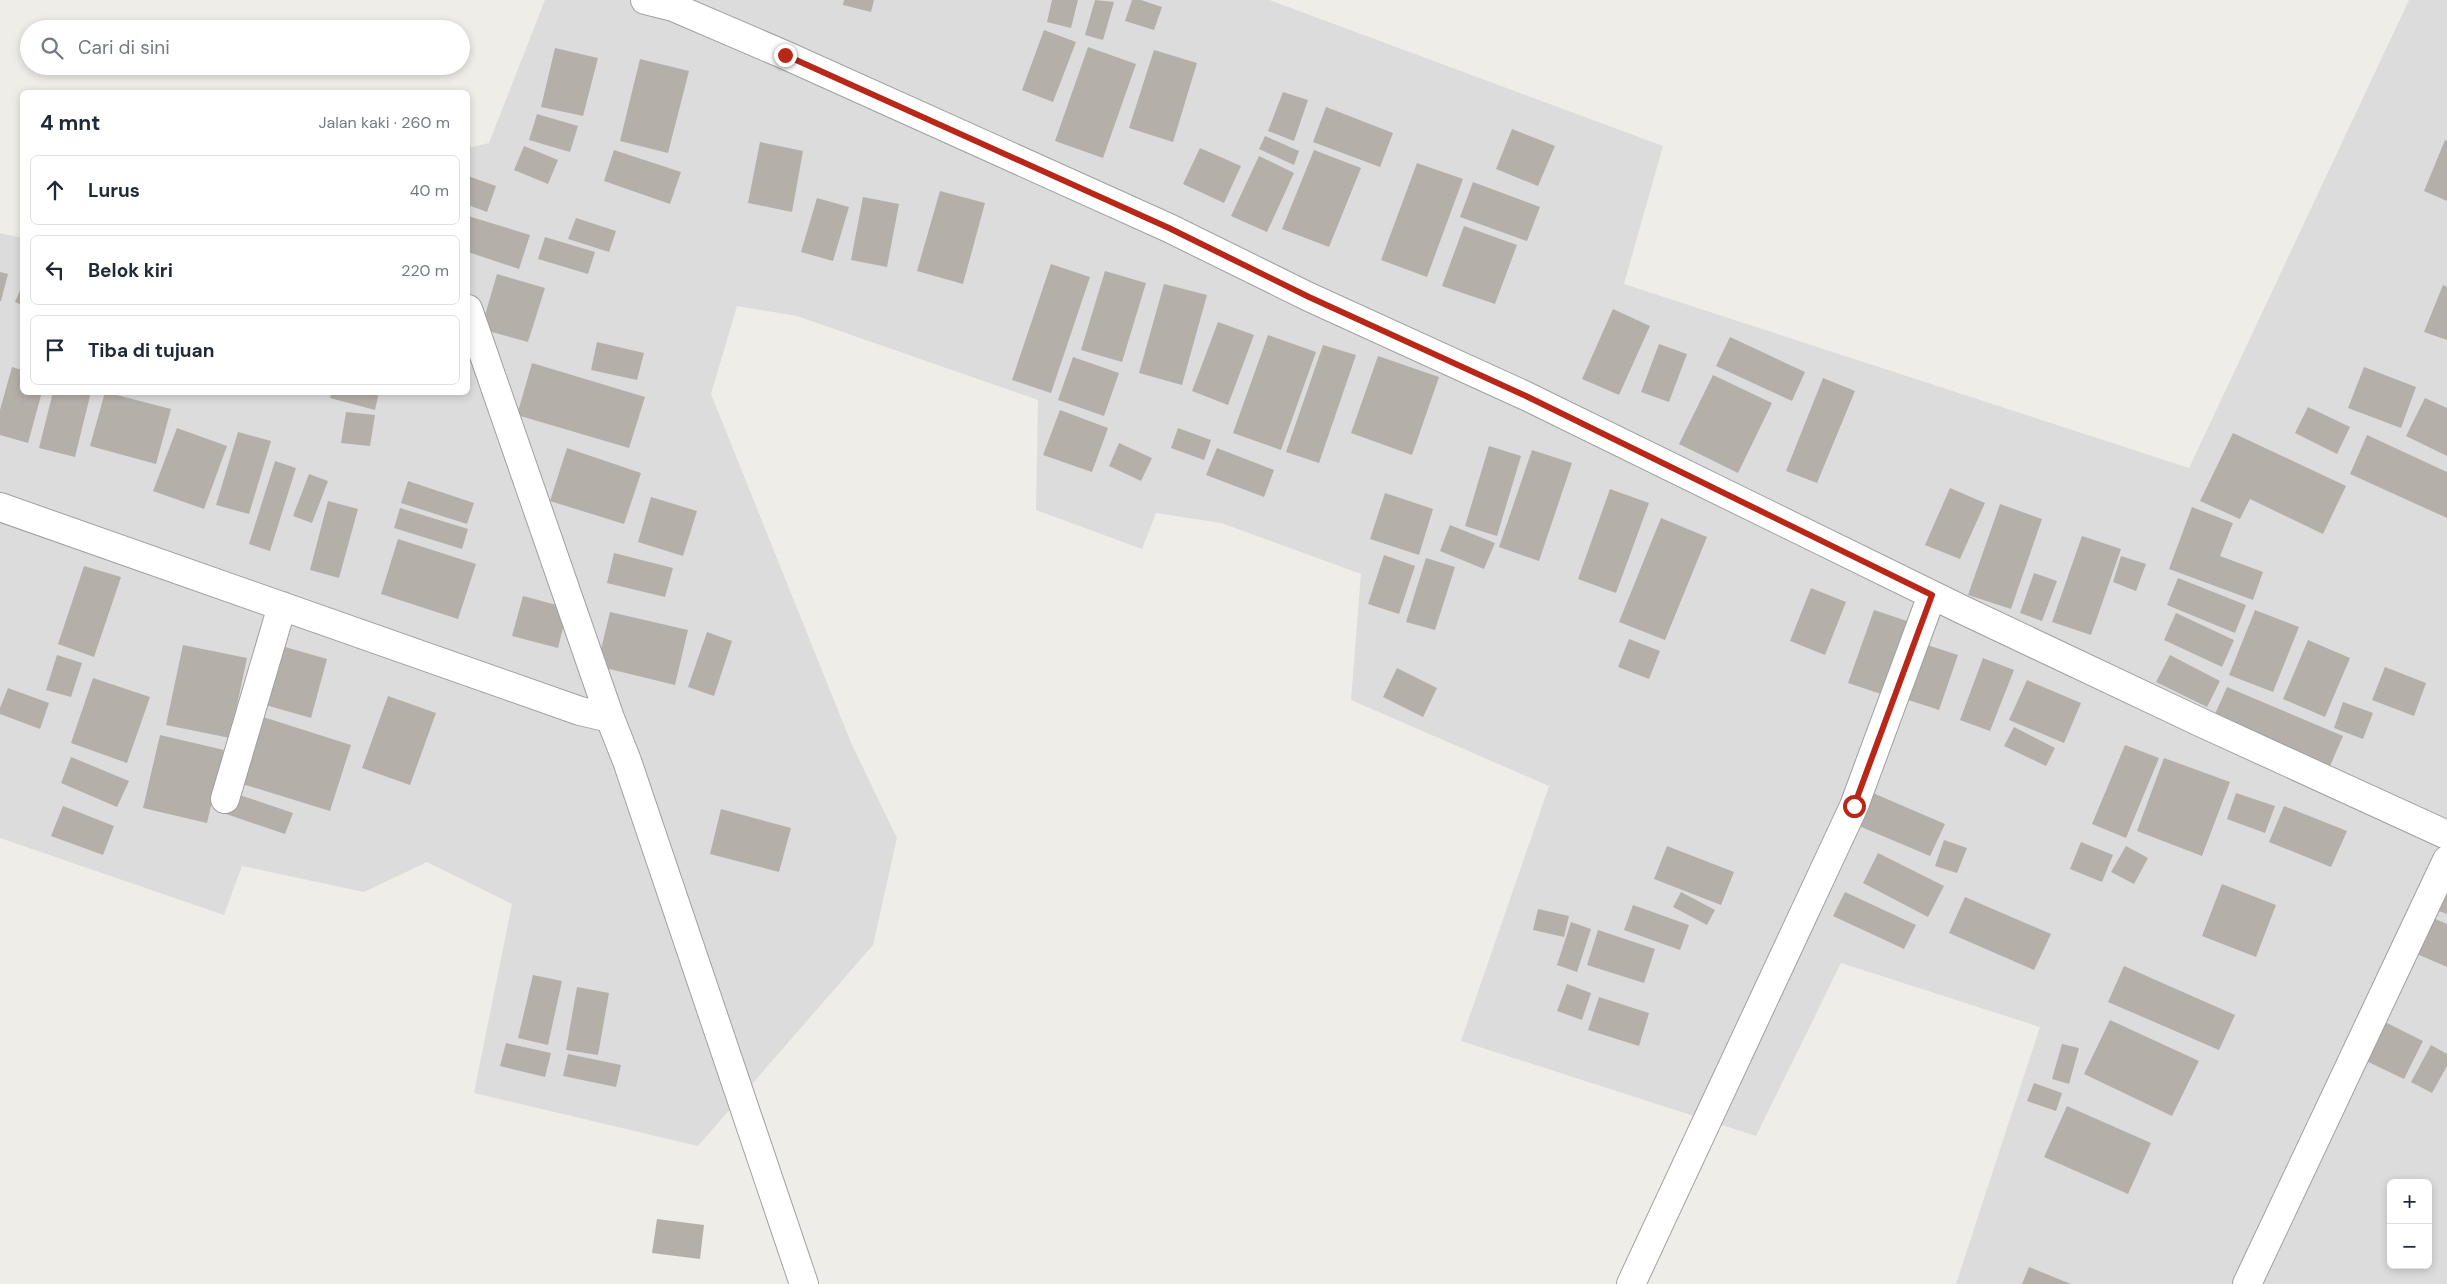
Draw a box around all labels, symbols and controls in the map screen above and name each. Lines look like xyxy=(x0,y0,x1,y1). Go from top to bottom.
search box xyxy=(20,20,470,75)
icon: search xyxy=(38,34,66,62)
text: Cari di sini xyxy=(78,35,170,60)
route end xyxy=(774,44,797,67)
text: 4 mnt xyxy=(40,109,100,137)
text: Jalan kaki · 260 m xyxy=(319,112,450,133)
icon: ahead xyxy=(41,176,69,204)
text: Lurus xyxy=(88,178,140,203)
text: 40 m xyxy=(410,180,449,201)
icon: left xyxy=(41,256,69,284)
text: Belok kiri xyxy=(88,258,173,283)
text: 220 m xyxy=(401,260,449,281)
icon: arrive xyxy=(41,336,69,364)
text: Tiba di tujuan xyxy=(88,338,214,363)
route start xyxy=(1843,795,1866,818)
map controls xyxy=(2387,1179,2432,1269)
button: + xyxy=(2387,1179,2432,1224)
button: − xyxy=(2387,1224,2432,1269)

